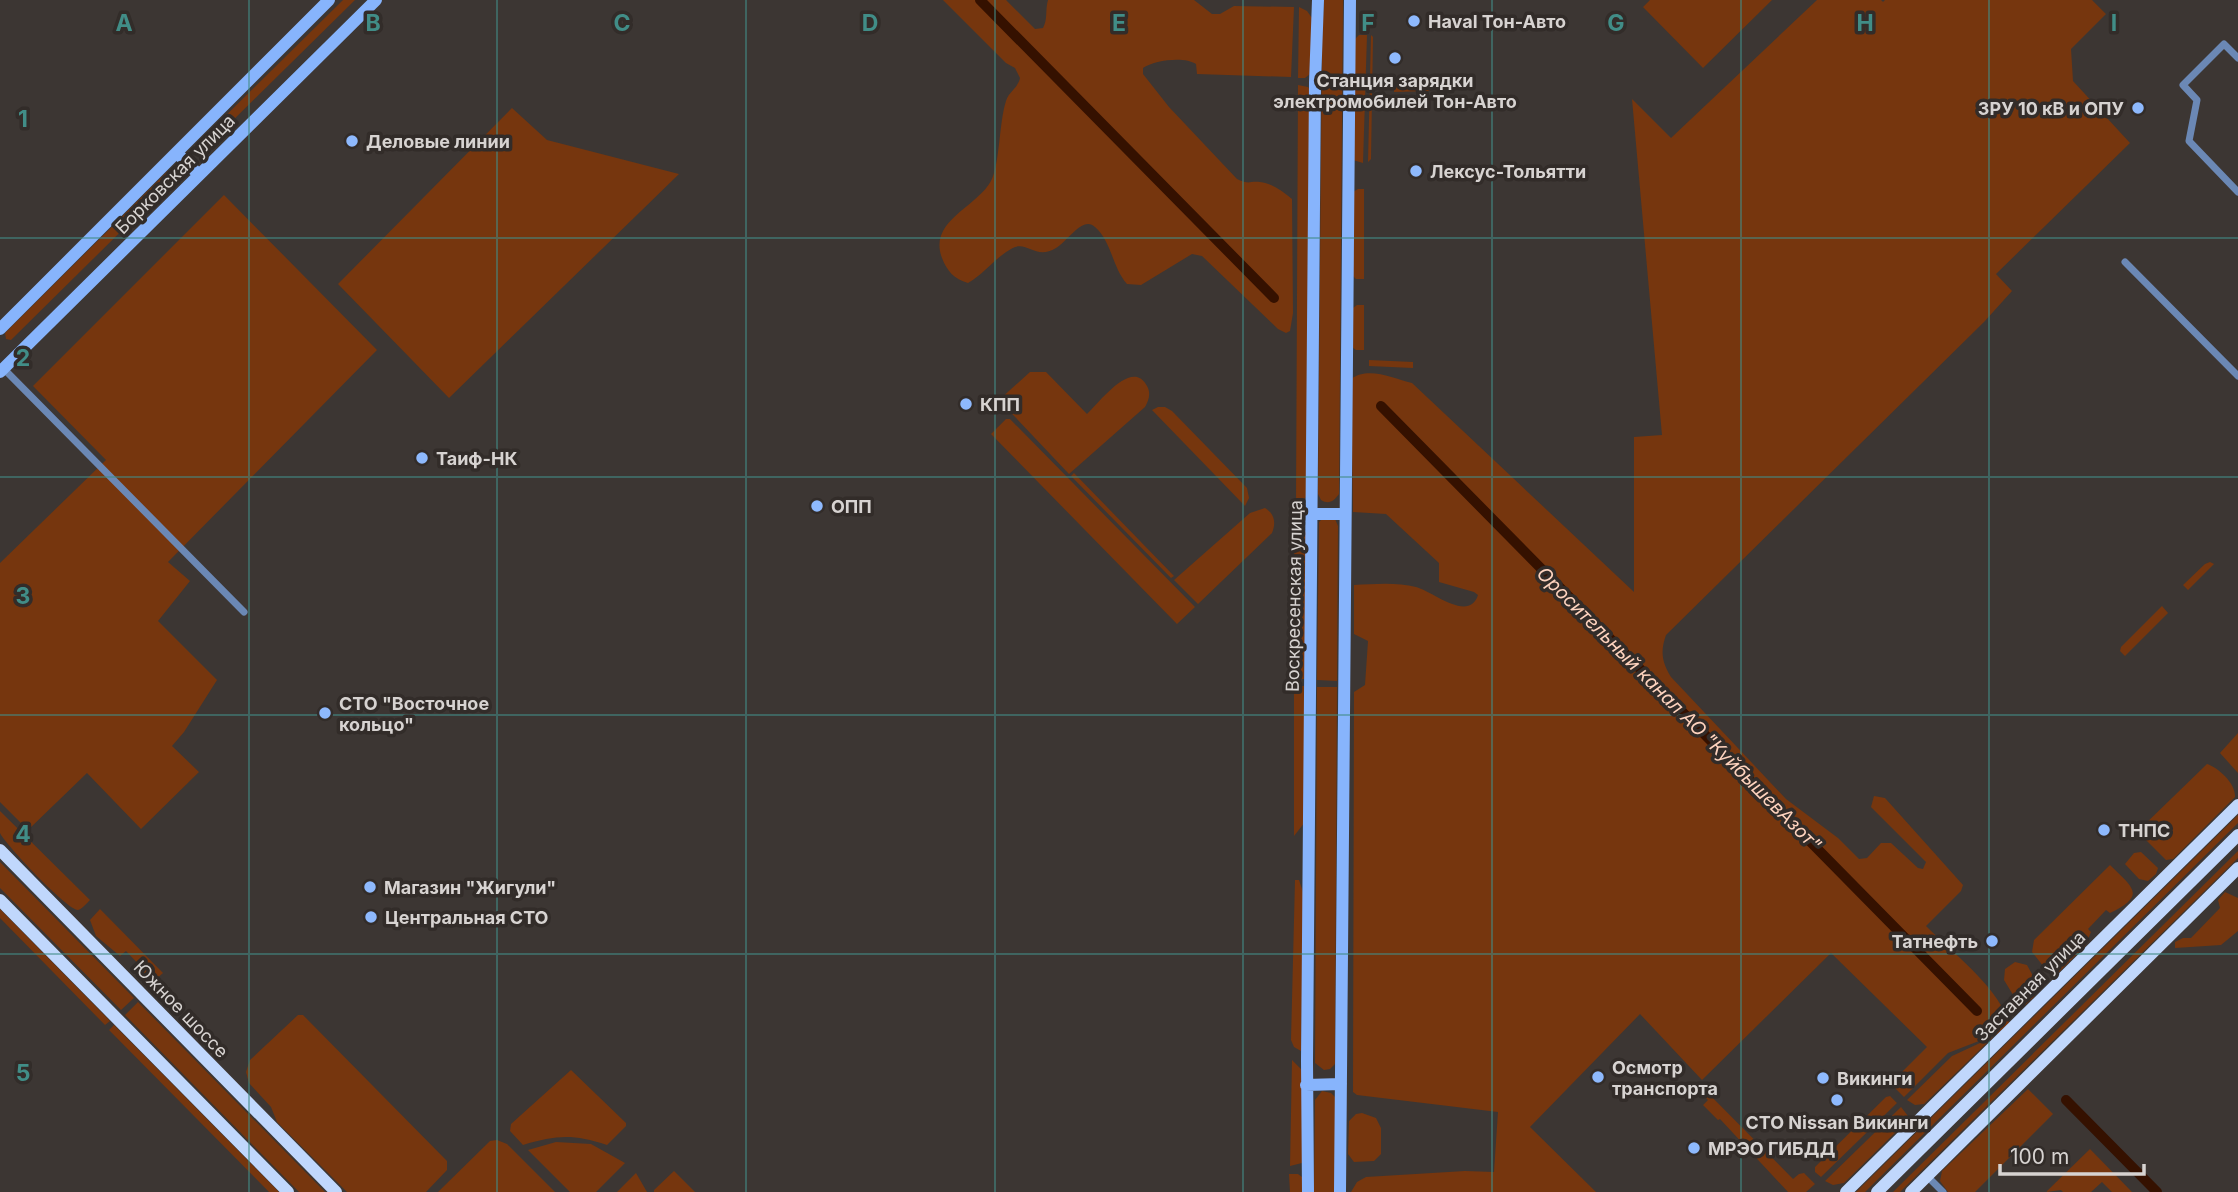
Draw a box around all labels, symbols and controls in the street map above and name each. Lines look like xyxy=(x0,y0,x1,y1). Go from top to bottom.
text: A xyxy=(115,9,133,37)
text: B xyxy=(365,9,381,37)
text: C xyxy=(613,9,631,37)
text: D xyxy=(862,9,878,37)
text: E xyxy=(1112,9,1126,37)
text: F xyxy=(1361,9,1375,37)
text: G xyxy=(1607,9,1625,37)
text: H xyxy=(1856,9,1874,37)
text: I xyxy=(2111,9,2117,37)
place label: Haval Тон-Авто xyxy=(1428,11,1566,32)
marker: Haval Тон-Авто xyxy=(1406,13,1422,29)
marker: Станция зарядки электромобилей Тон-Авто xyxy=(1387,50,1403,66)
place label: Станция зарядки электромобилей Тон-Авто xyxy=(1273,70,1517,112)
place label: ЗРУ 10 кВ и ОПУ xyxy=(1978,98,2124,119)
marker: ЗРУ 10 кВ и ОПУ xyxy=(2130,100,2146,116)
text: 1 xyxy=(18,105,28,133)
street label: Борковская улица xyxy=(111,110,239,238)
place label: Деловые линии xyxy=(366,131,510,152)
marker: Деловые линии xyxy=(344,133,360,149)
place label: Лексус-Тольятти xyxy=(1430,161,1586,182)
marker: Лексус-Тольятти xyxy=(1408,163,1424,179)
text: 2 xyxy=(16,344,30,372)
place label: КПП xyxy=(980,394,1020,415)
marker: КПП xyxy=(958,396,974,412)
place label: Таиф-НК xyxy=(436,448,517,469)
marker: Таиф-НК xyxy=(414,450,430,466)
place label: ОПП xyxy=(831,496,872,517)
marker: ОПП xyxy=(809,498,825,514)
street label: Воскресенская улица xyxy=(1282,500,1306,692)
water label: Оросительный канал АО "КуйбышевАзот" xyxy=(1532,562,1826,856)
text: 3 xyxy=(16,582,30,610)
place label: СТО "Восточное кольцо" xyxy=(339,693,489,735)
marker: СТО "Восточное кольцо" xyxy=(317,705,333,721)
text: 4 xyxy=(15,820,31,848)
place label: ТНПС xyxy=(2118,820,2170,841)
marker: ТНПС xyxy=(2096,822,2112,838)
place label: Магазин "Жигули" xyxy=(384,877,556,898)
marker: Магазин "Жигули" xyxy=(362,879,378,895)
place label: Центральная СТО xyxy=(385,907,549,928)
marker: Центральная СТО xyxy=(363,909,379,925)
street label: Заставная улица xyxy=(1971,927,2089,1045)
place label: Татнефть xyxy=(1892,931,1978,952)
marker: Татнефть xyxy=(1984,933,2000,949)
street label: Южное шоссе xyxy=(130,956,232,1062)
place label: Осмотр транспорта xyxy=(1612,1057,1718,1099)
text: 5 xyxy=(16,1059,30,1087)
place label: Викинги xyxy=(1837,1068,1913,1089)
marker: Осмотр транспорта xyxy=(1590,1069,1606,1085)
marker: Викинги xyxy=(1815,1070,1831,1086)
marker: СТО Nissan Викинги xyxy=(1829,1092,1845,1108)
place label: СТО Nissan Викинги xyxy=(1745,1112,1929,1133)
scale bar xyxy=(2000,1132,2144,1176)
place label: МРЭО ГИБДД xyxy=(1708,1138,1835,1159)
marker: МРЭО ГИБДД xyxy=(1686,1140,1702,1156)
text: 100 m xyxy=(2010,1144,2069,1169)

